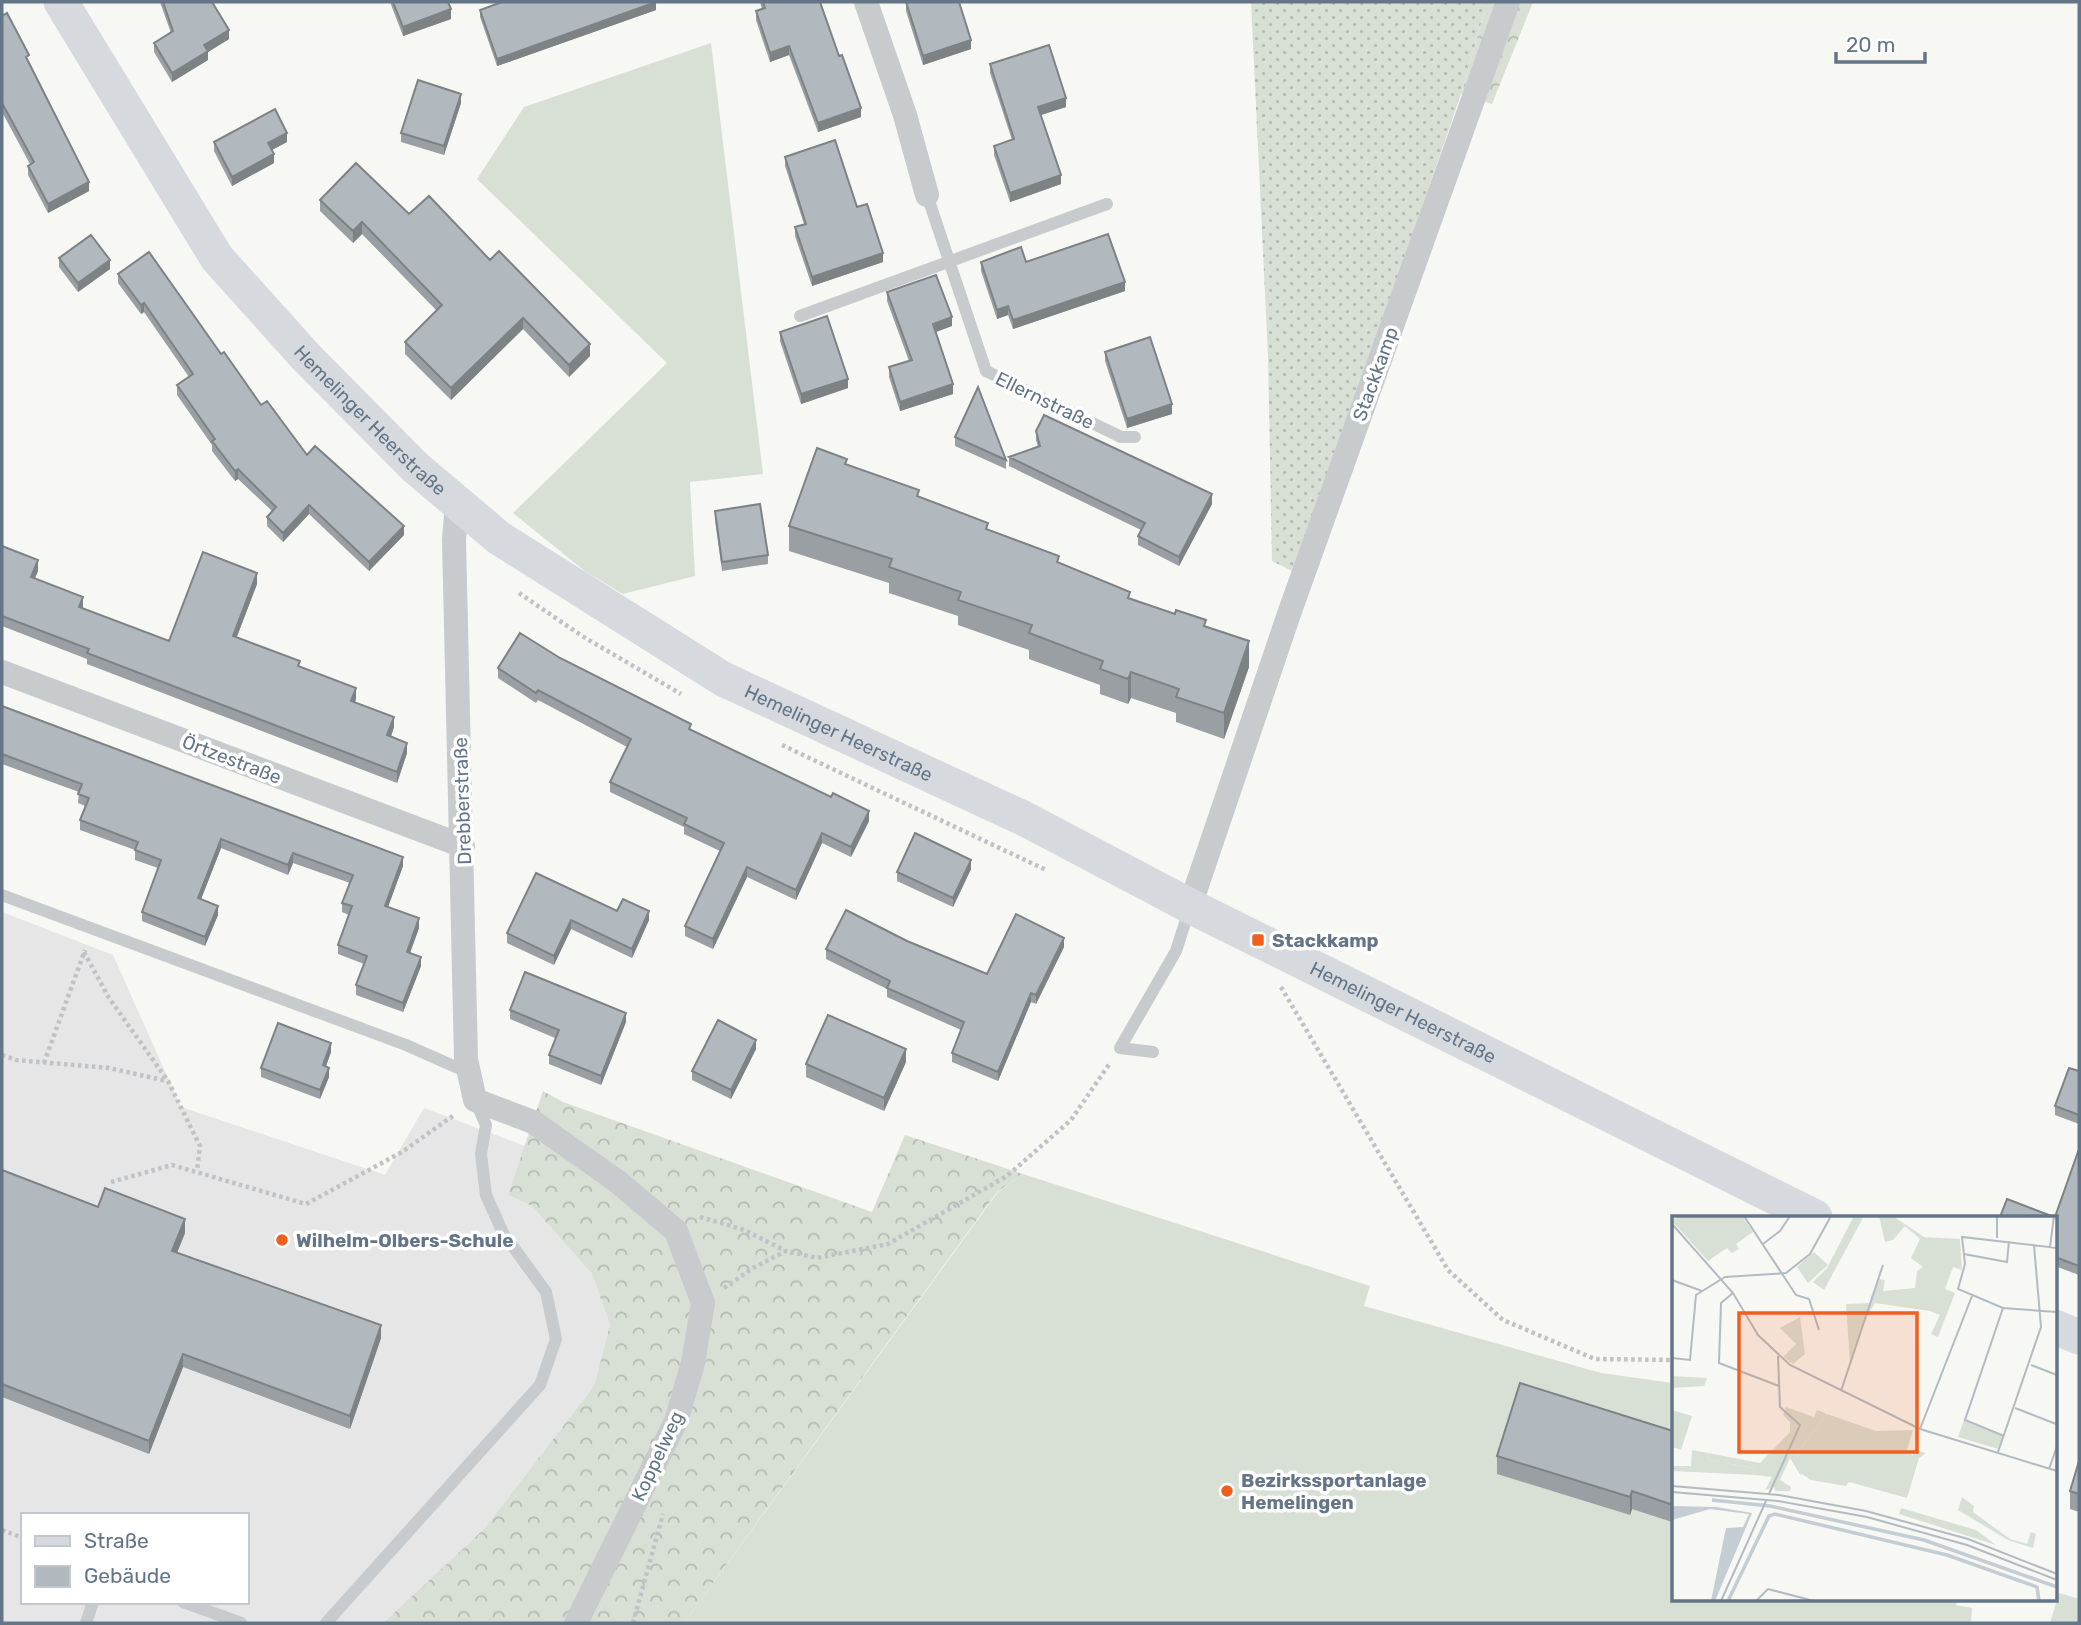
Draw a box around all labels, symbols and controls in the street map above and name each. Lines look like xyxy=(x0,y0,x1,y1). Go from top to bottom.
scale bar xyxy=(1836,21,1925,65)
text: 20 m xyxy=(1846,32,1895,57)
street label: Stackkamp xyxy=(1348,324,1403,424)
street label: Hemelinger Heerstraße xyxy=(289,341,451,500)
street label: Ellernstraße xyxy=(992,367,1098,434)
street label: Hemelinger Heerstraße xyxy=(741,680,936,787)
street label: Örtzestraße xyxy=(179,730,285,789)
street label: Drebberstraße xyxy=(449,737,476,865)
place label: Stackkamp xyxy=(1272,929,1379,952)
marker: Stackkamp xyxy=(1250,932,1266,948)
street label: Hemelinger Heerstraße xyxy=(1306,957,1500,1068)
inset map xyxy=(1672,1216,2056,1600)
place label: Wilhelm-Olbers-Schule xyxy=(296,1229,513,1252)
marker: Wilhelm-Olbers-Schule xyxy=(274,1232,290,1248)
street label: Koppelweg xyxy=(627,1408,688,1505)
place label: Bezirkssportanlage Hemelingen xyxy=(1241,1469,1427,1514)
marker: Bezirkssportanlage Hemelingen xyxy=(1219,1483,1235,1499)
legend xyxy=(21,1513,248,1604)
text: Straße xyxy=(84,1528,149,1553)
text: Gebäude xyxy=(84,1563,171,1588)

